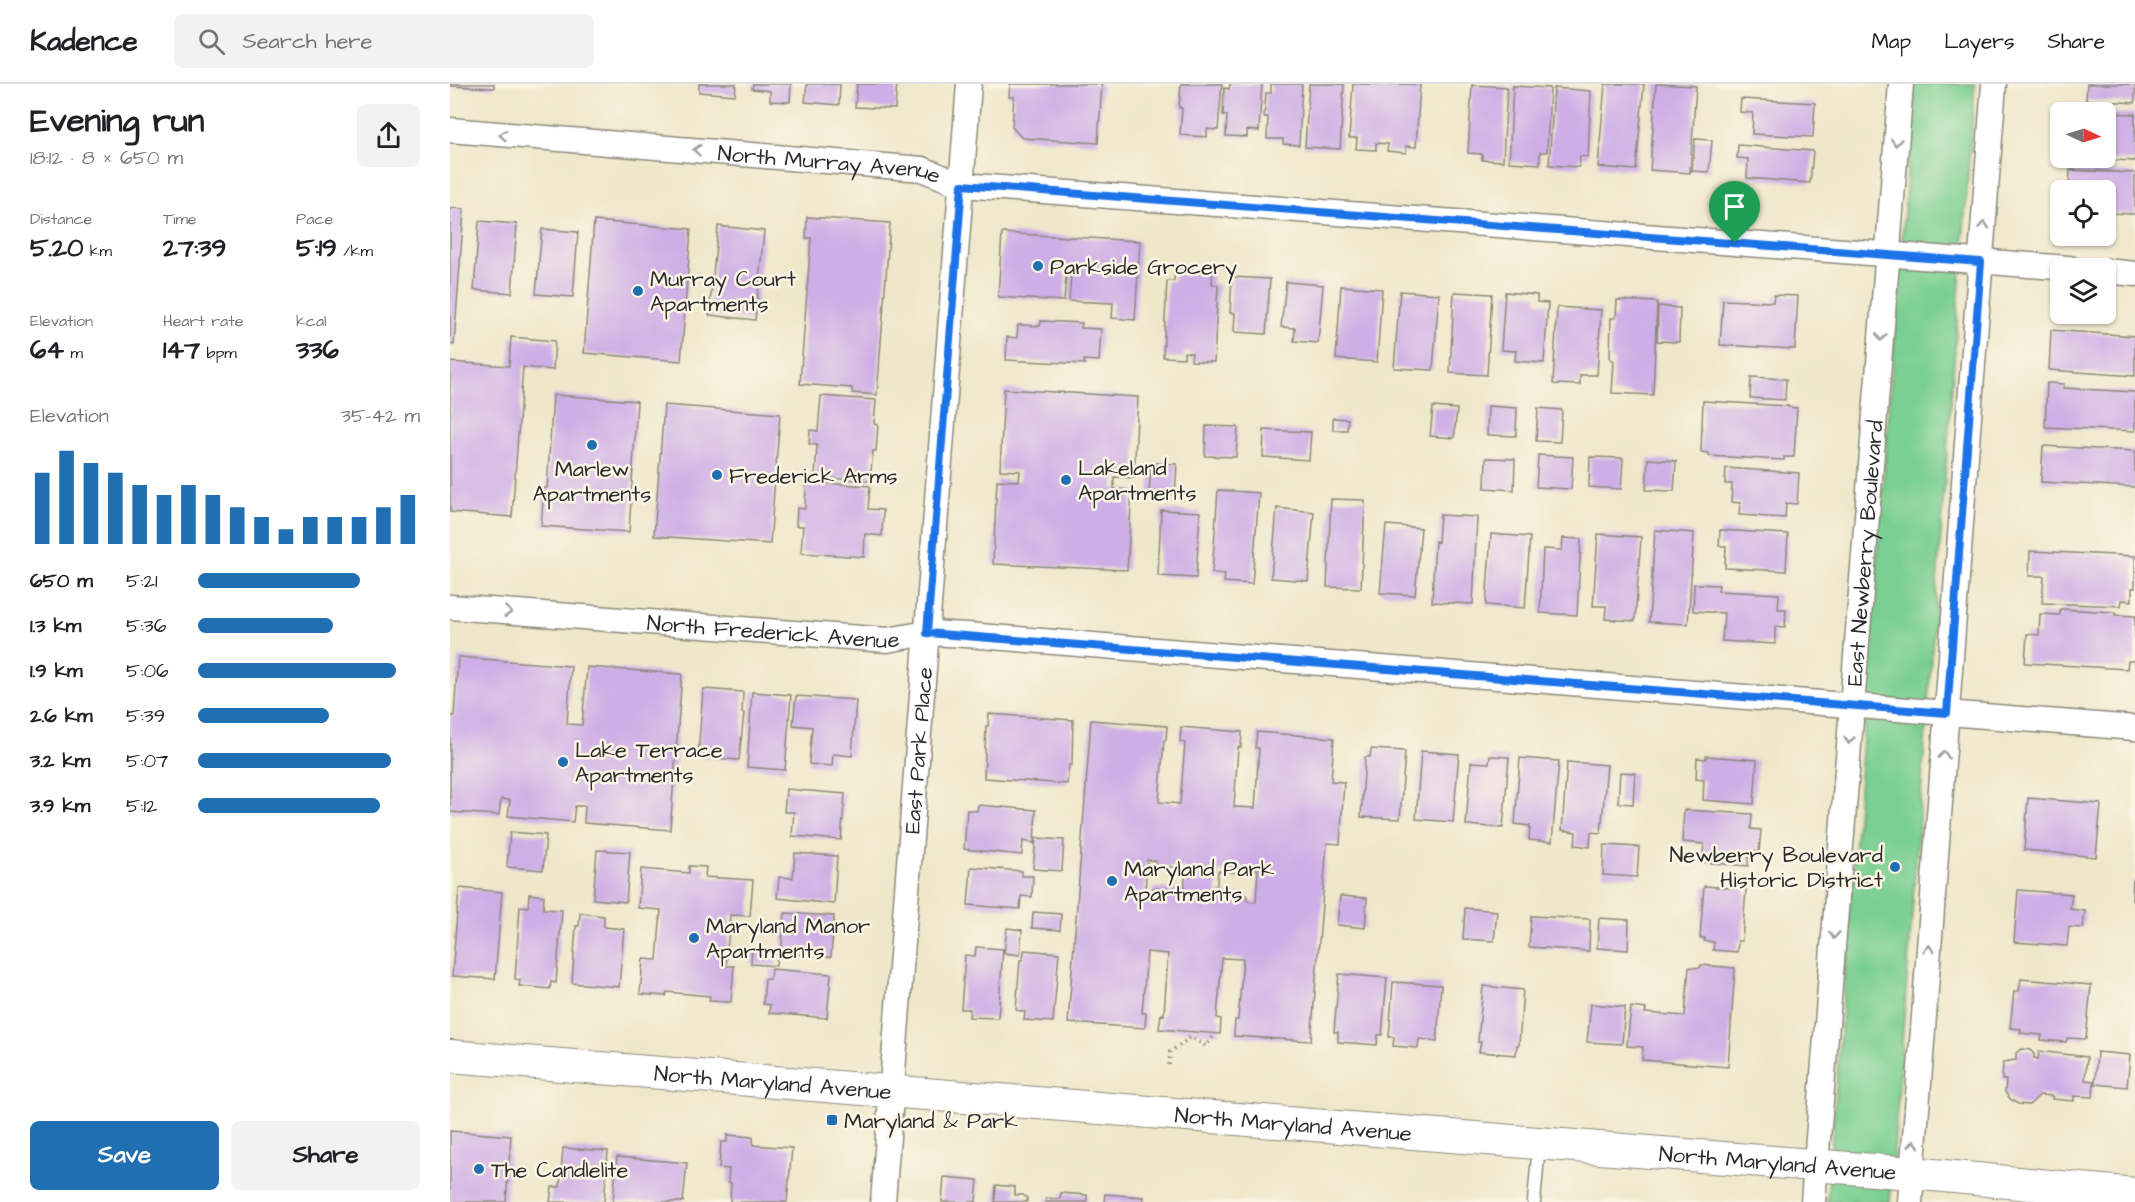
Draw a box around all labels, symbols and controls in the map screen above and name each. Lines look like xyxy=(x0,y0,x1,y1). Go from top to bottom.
search box xyxy=(174,14,594,68)
text: Kadence xyxy=(30,22,138,61)
icon: search xyxy=(195,25,228,58)
text: Search here xyxy=(243,26,372,57)
text: Map xyxy=(1871,27,1911,56)
text: Layers xyxy=(1944,27,2014,56)
text: Share xyxy=(2047,27,2105,56)
text: Evening run xyxy=(30,98,204,144)
north arrow xyxy=(2050,102,2116,168)
map controls xyxy=(2050,102,2116,324)
button: share xyxy=(357,104,420,167)
one-way arrow xyxy=(498,128,507,141)
street label: North Murray Avenue xyxy=(717,138,945,192)
one-way arrow xyxy=(1890,138,1903,147)
text: 18:12 · 8 × 650 m xyxy=(30,144,183,172)
one-way arrow xyxy=(693,144,702,157)
button: locate xyxy=(2050,180,2116,246)
pin xyxy=(1709,181,1760,243)
icon: arrive xyxy=(1718,190,1751,223)
text: Distance xyxy=(30,208,92,230)
text: Time xyxy=(163,208,197,230)
text: Pace xyxy=(296,208,333,230)
one-way arrow xyxy=(1977,221,1990,230)
text: 5.20 xyxy=(30,230,83,266)
text: 27:39 xyxy=(163,230,226,266)
text: 5:19 xyxy=(296,230,337,266)
text: km xyxy=(83,240,112,262)
text: /km xyxy=(337,240,373,262)
place label: Parkside Grocery xyxy=(1050,252,1237,284)
button: layers xyxy=(2050,258,2116,324)
marker: Parkside Grocery xyxy=(1031,259,1045,273)
place label: Murray Court Apartments xyxy=(650,264,796,320)
marker: Murray Court Apartments xyxy=(631,284,645,298)
text: Elevation xyxy=(30,310,93,332)
text: Heart rate xyxy=(163,310,243,332)
text: kcal xyxy=(296,310,327,332)
text: 64 xyxy=(30,332,64,368)
text: 147 xyxy=(163,332,200,368)
text: 336 xyxy=(296,332,339,368)
one-way arrow xyxy=(1875,332,1888,341)
text: m xyxy=(64,342,83,364)
text: bpm xyxy=(200,342,237,364)
text: Elevation xyxy=(30,402,109,430)
text: 35–42 m xyxy=(341,402,420,430)
street label: East Newberry Boulevard xyxy=(1840,419,1891,687)
marker: Marlew Apartments xyxy=(585,438,599,452)
place label: Lakeland Apartments xyxy=(1078,453,1197,509)
place label: Marlew Apartments xyxy=(533,454,651,510)
place label: Frederick Arms xyxy=(729,461,898,492)
marker: Frederick Arms xyxy=(710,468,724,482)
marker: Lakeland Apartments xyxy=(1059,473,1073,487)
text: 650 m xyxy=(30,567,93,595)
text: 5:21 xyxy=(126,567,158,595)
one-way arrow xyxy=(504,605,513,618)
street label: North Frederick Avenue xyxy=(646,608,902,657)
text: 1.3 km xyxy=(30,612,81,640)
text: 5:36 xyxy=(126,612,166,640)
text: 1.9 km xyxy=(30,657,83,685)
text: 5:06 xyxy=(126,657,169,685)
street label: East Park Place xyxy=(897,666,941,835)
text: 2.6 km xyxy=(30,702,93,730)
text: 5:39 xyxy=(126,702,165,730)
place label: Lake Terrace Apartments xyxy=(575,735,723,791)
one-way arrow xyxy=(1843,736,1856,745)
text: 3.2 km xyxy=(30,747,90,775)
text: 5:07 xyxy=(126,747,168,775)
one-way arrow xyxy=(1937,750,1950,759)
marker: Lake Terrace Apartments xyxy=(556,755,570,769)
text: 3.9 km xyxy=(30,792,90,820)
text: 5:12 xyxy=(126,792,158,820)
place label: Newberry Boulevard Historic District xyxy=(1670,840,1883,896)
place label: Maryland Park Apartments xyxy=(1124,854,1275,910)
marker: Newberry Boulevard Historic District xyxy=(1888,860,1902,874)
marker: Maryland Park Apartments xyxy=(1105,874,1119,888)
place label: Maryland Manor Apartments xyxy=(706,911,870,967)
one-way arrow xyxy=(1828,930,1841,939)
marker: Maryland Manor Apartments xyxy=(687,931,701,945)
one-way arrow xyxy=(1922,945,1935,954)
street label: North Maryland Avenue xyxy=(653,1058,893,1108)
street label: North Maryland Avenue xyxy=(1173,1100,1413,1150)
place label: Maryland & Park xyxy=(844,1106,1018,1138)
marker: Maryland & Park xyxy=(825,1113,839,1127)
button: Save xyxy=(30,1121,219,1190)
button: Share xyxy=(231,1121,420,1190)
street label: North Maryland Avenue xyxy=(1658,1139,1898,1189)
one-way arrow xyxy=(1908,1139,1921,1148)
place label: The Candlelite xyxy=(491,1155,628,1186)
marker: The Candlelite xyxy=(472,1162,486,1176)

